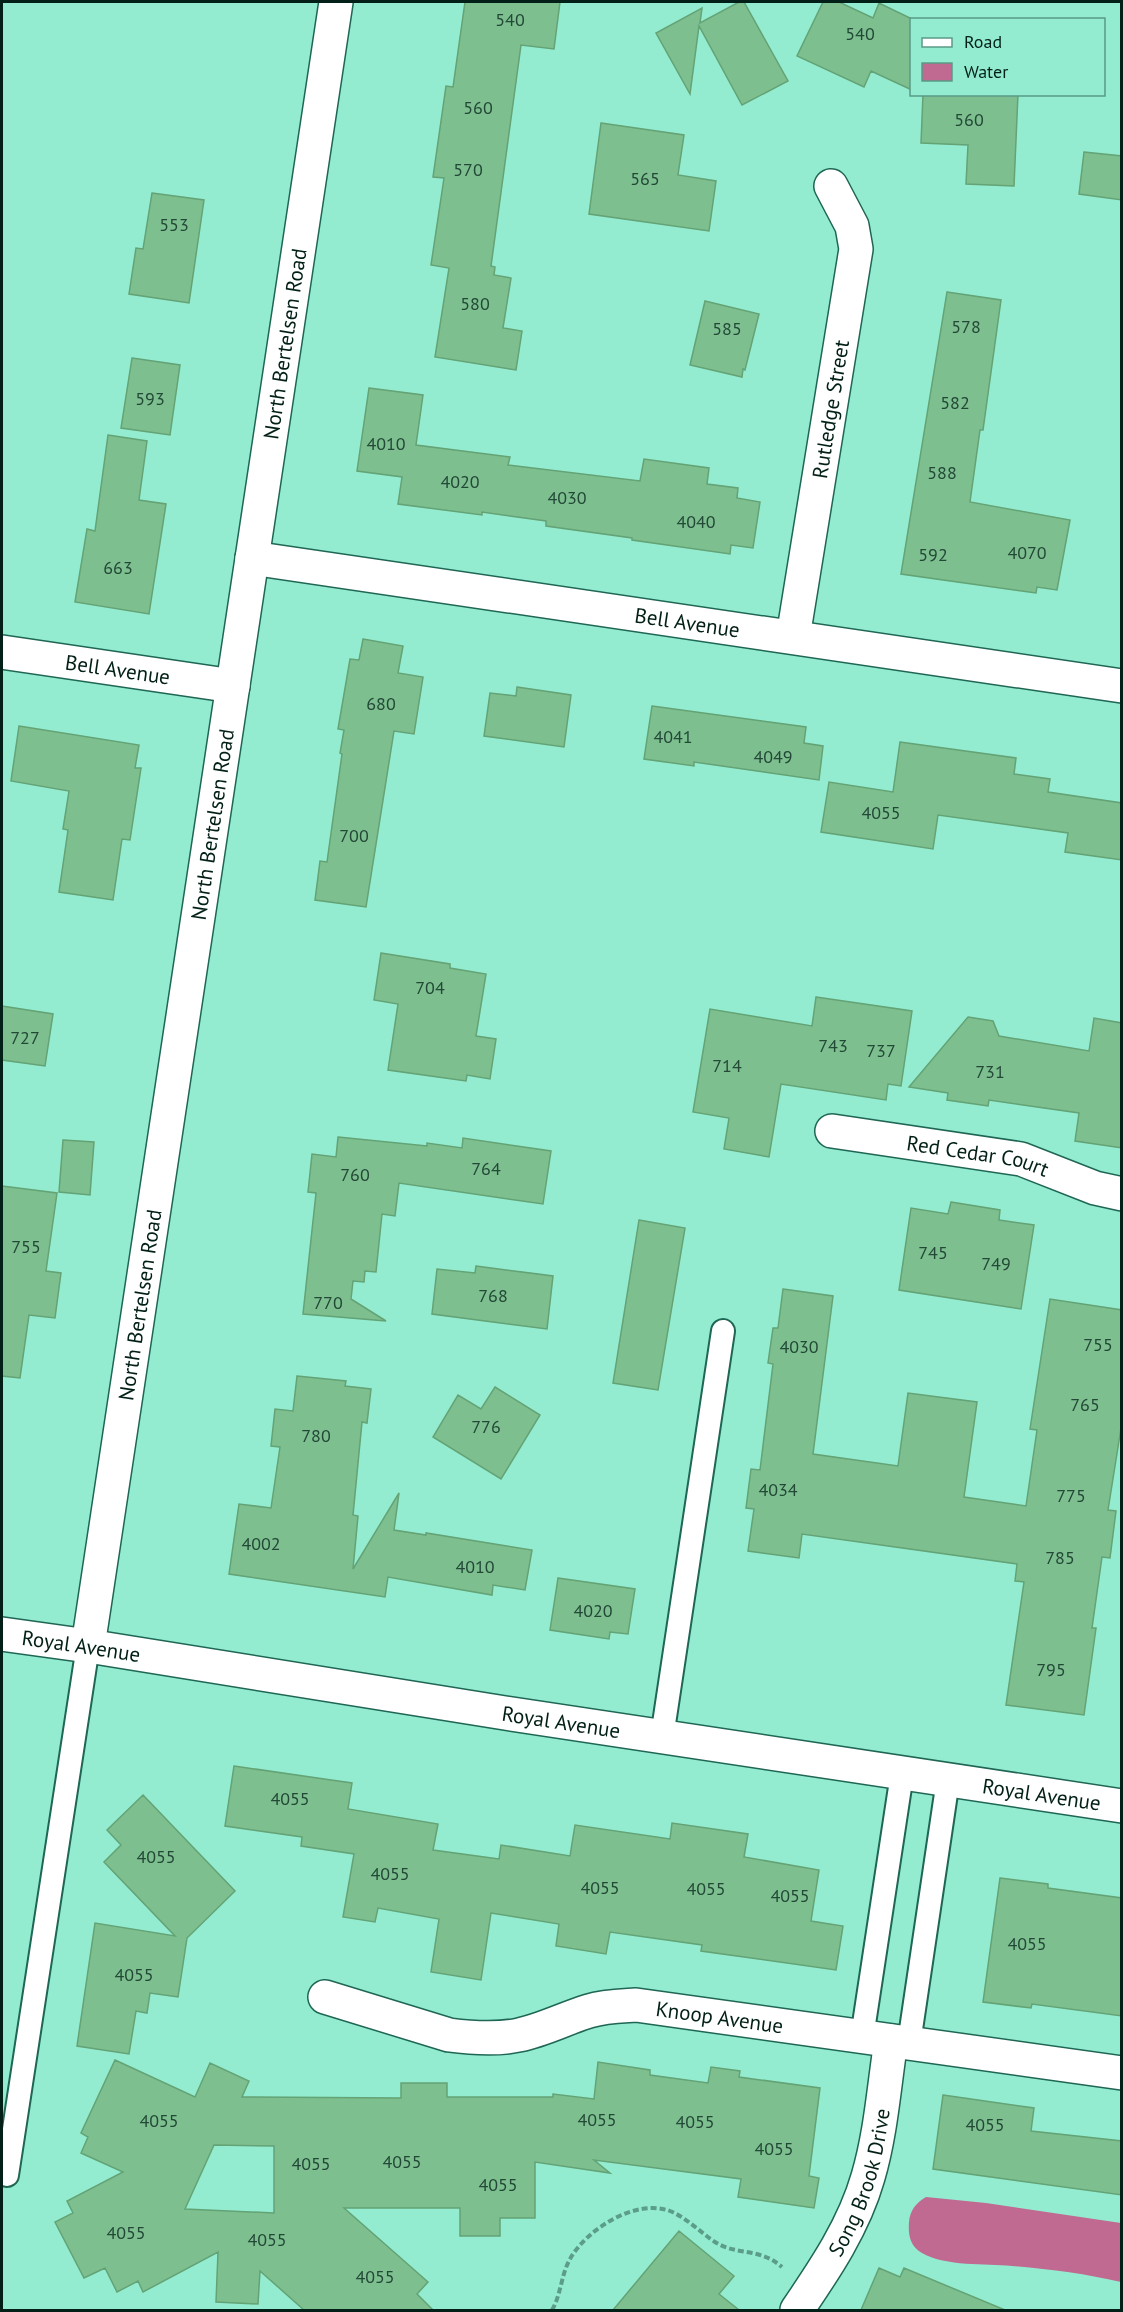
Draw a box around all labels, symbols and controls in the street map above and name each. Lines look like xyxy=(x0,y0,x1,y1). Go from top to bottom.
house number: 540 xyxy=(495,8,525,31)
legend xyxy=(910,18,1105,96)
house number: 540 xyxy=(845,22,875,45)
text: Road xyxy=(964,30,1002,53)
text: Water xyxy=(964,60,1008,83)
house number: 560 xyxy=(463,96,493,119)
house number: 560 xyxy=(954,108,984,131)
house number: 570 xyxy=(453,158,483,181)
house number: 565 xyxy=(630,167,660,190)
house number: 553 xyxy=(159,213,189,236)
street label: North Bertelsen Road xyxy=(257,246,312,441)
house number: 580 xyxy=(460,292,490,315)
house number: 578 xyxy=(951,315,981,338)
house number: 585 xyxy=(712,317,742,340)
street label: Rutledge Street xyxy=(805,338,855,480)
house number: 593 xyxy=(135,387,165,410)
house number: 582 xyxy=(940,391,970,414)
house number: 4010 xyxy=(366,432,406,455)
house number: 588 xyxy=(927,461,957,484)
house number: 4020 xyxy=(440,470,480,493)
house number: 4030 xyxy=(547,486,587,509)
house number: 4040 xyxy=(676,510,716,533)
house number: 4070 xyxy=(1007,541,1047,564)
house number: 592 xyxy=(918,543,948,566)
house number: 663 xyxy=(103,556,133,579)
street label: Bell Avenue xyxy=(633,601,742,643)
street label: Bell Avenue xyxy=(63,648,172,690)
house number: 680 xyxy=(366,692,396,715)
house number: 4041 xyxy=(653,725,693,748)
street label: North Bertelsen Road xyxy=(184,727,240,922)
house number: 4049 xyxy=(753,745,793,768)
house number: 4055 xyxy=(861,801,901,824)
house number: 700 xyxy=(339,824,369,847)
house number: 704 xyxy=(415,976,445,999)
house number: 727 xyxy=(10,1026,40,1049)
house number: 743 xyxy=(818,1034,848,1057)
house number: 737 xyxy=(866,1039,896,1062)
house number: 714 xyxy=(712,1054,742,1077)
house number: 731 xyxy=(975,1060,1005,1083)
street label: Red Cedar Court xyxy=(905,1129,1053,1182)
house number: 764 xyxy=(471,1157,501,1180)
house number: 760 xyxy=(340,1163,370,1186)
street label: North Bertelsen Road xyxy=(112,1207,167,1402)
house number: 755 xyxy=(11,1235,41,1258)
house number: 745 xyxy=(918,1241,948,1264)
house number: 749 xyxy=(981,1252,1011,1275)
house number: 768 xyxy=(478,1284,508,1307)
house number: 770 xyxy=(313,1291,343,1314)
house number: 755 xyxy=(1083,1333,1113,1356)
house number: 4030 xyxy=(779,1335,819,1358)
house number: 765 xyxy=(1070,1393,1100,1416)
house number: 776 xyxy=(471,1415,501,1438)
house number: 780 xyxy=(301,1424,331,1447)
house number: 4034 xyxy=(758,1478,798,1501)
house number: 775 xyxy=(1056,1484,1086,1507)
house number: 4002 xyxy=(241,1532,281,1555)
house number: 785 xyxy=(1045,1546,1075,1569)
house number: 4010 xyxy=(455,1555,495,1578)
house number: 4020 xyxy=(573,1599,613,1622)
street label: Royal Avenue xyxy=(20,1623,142,1668)
house number: 795 xyxy=(1036,1658,1066,1681)
street label: Royal Avenue xyxy=(500,1699,622,1744)
street label: Royal Avenue xyxy=(981,1772,1103,1816)
house number: 4055 xyxy=(270,1787,310,1810)
house number: 4055 xyxy=(136,1845,176,1868)
house number: 4055 xyxy=(370,1862,410,1885)
house number: 4055 xyxy=(580,1876,620,1899)
house number: 4055 xyxy=(686,1877,726,1900)
house number: 4055 xyxy=(770,1884,810,1907)
house number: 4055 xyxy=(1007,1932,1047,1955)
house number: 4055 xyxy=(114,1963,154,1986)
street label: Knoop Avenue xyxy=(654,1994,785,2039)
street label: Song Brook Drive xyxy=(822,2106,895,2261)
house number: 4055 xyxy=(577,2108,617,2131)
house number: 4055 xyxy=(139,2109,179,2132)
house number: 4055 xyxy=(675,2110,715,2133)
house number: 4055 xyxy=(965,2113,1005,2136)
house number: 4055 xyxy=(754,2137,794,2160)
house number: 4055 xyxy=(382,2150,422,2173)
house number: 4055 xyxy=(291,2152,331,2175)
house number: 4055 xyxy=(478,2173,518,2196)
house number: 4055 xyxy=(106,2221,146,2244)
house number: 4055 xyxy=(247,2228,287,2251)
house number: 4055 xyxy=(355,2265,395,2288)

